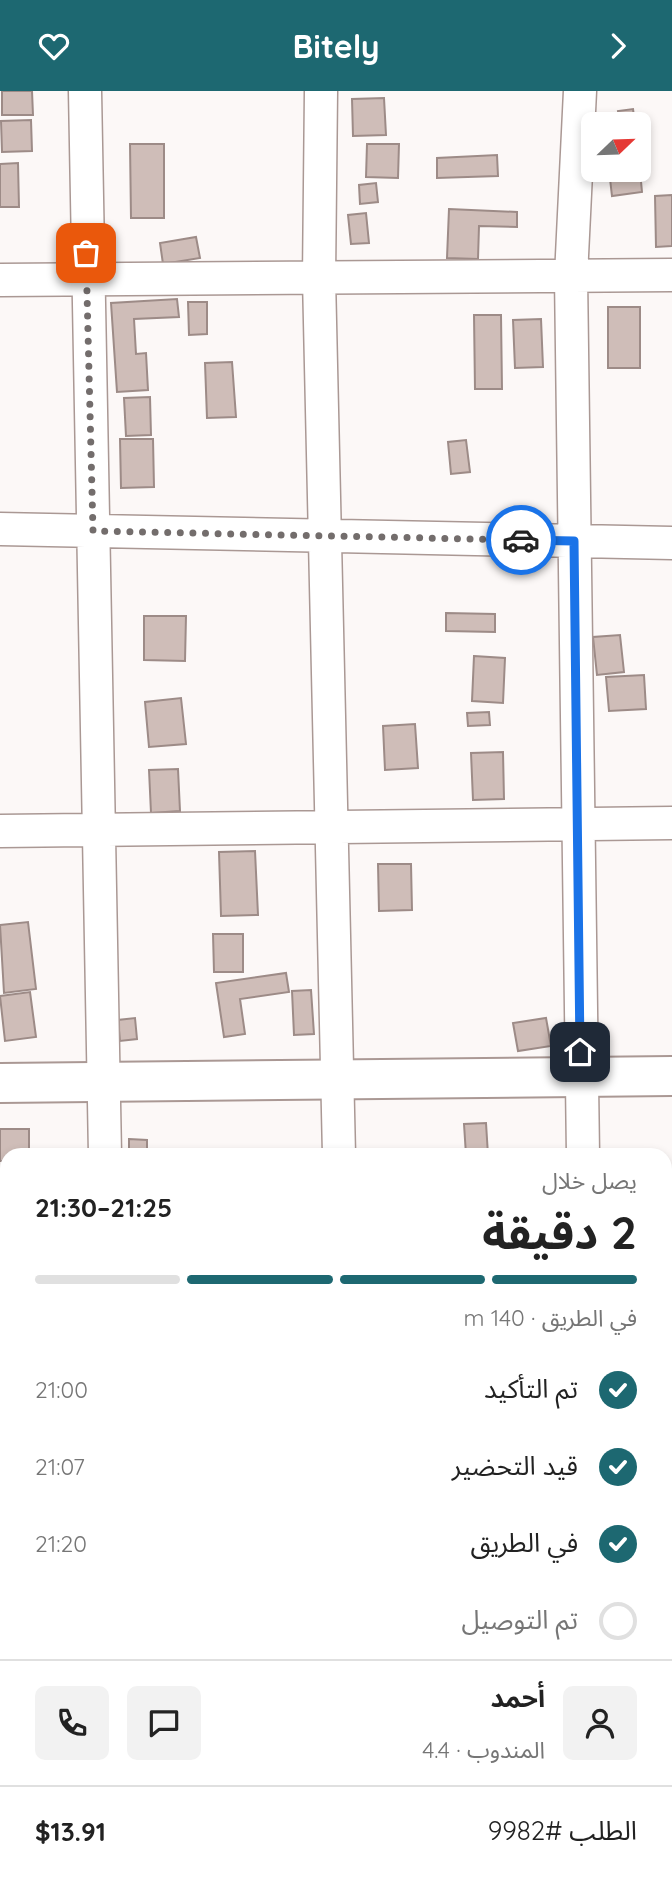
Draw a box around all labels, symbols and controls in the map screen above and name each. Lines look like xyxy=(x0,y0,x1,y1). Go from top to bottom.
text: Bitely xyxy=(292,26,380,66)
icon: heart xyxy=(35,27,73,65)
icon: forward xyxy=(599,27,637,65)
north arrow xyxy=(581,112,651,182)
map controls xyxy=(581,112,651,182)
pin xyxy=(56,223,116,283)
icon: bag xyxy=(67,234,105,272)
courier xyxy=(486,505,556,575)
icon: car xyxy=(502,521,540,559)
pin xyxy=(550,1022,610,1082)
icon: home xyxy=(561,1033,599,1071)
text: يصل خلال xyxy=(542,1166,637,1195)
text: 21:25–21:30 xyxy=(35,1191,172,1224)
text: 2 دقيقة xyxy=(482,1203,637,1261)
text: في الطريق · 140 m xyxy=(464,1303,637,1332)
icon: check xyxy=(599,1371,637,1409)
text: تم التأكيد xyxy=(484,1372,578,1405)
text: 21:00 xyxy=(35,1375,88,1404)
icon: check xyxy=(599,1448,637,1486)
text: قيد التحضير xyxy=(452,1449,578,1482)
text: 21:07 xyxy=(35,1452,85,1481)
icon: check xyxy=(599,1525,637,1563)
text: في الطريق xyxy=(470,1526,578,1559)
text: 21:20 xyxy=(35,1529,87,1558)
text: تم التوصيل xyxy=(461,1603,578,1636)
text: أحمد xyxy=(491,1681,545,1714)
button: phone xyxy=(35,1686,109,1760)
button: chat xyxy=(127,1686,201,1760)
button: person xyxy=(563,1686,637,1760)
text: المندوب · 4.4 xyxy=(422,1735,545,1764)
text: الطلب #9982 xyxy=(488,1814,637,1847)
text: $13.91 xyxy=(35,1815,106,1848)

